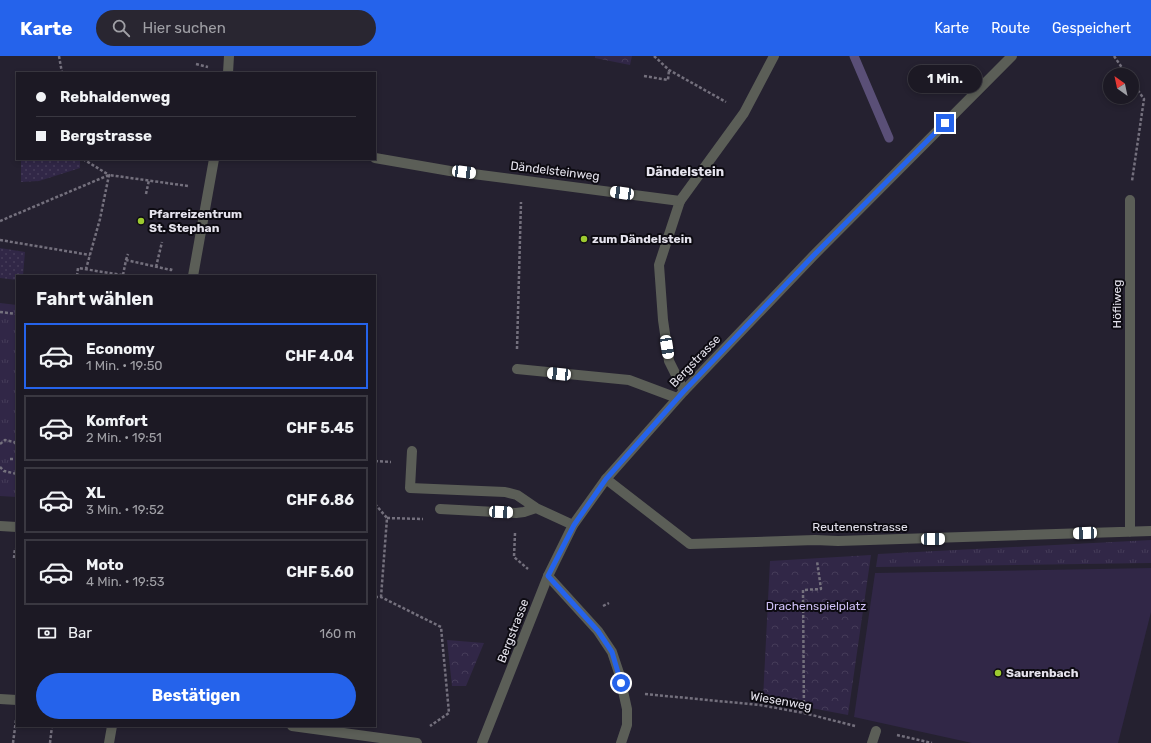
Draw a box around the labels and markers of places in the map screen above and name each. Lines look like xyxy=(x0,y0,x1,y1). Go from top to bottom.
place label: Pfarreizentrum St. Stephan xyxy=(149,207,242,235)
marker: Pfarreizentrum St. Stephan xyxy=(136,216,146,226)
place label: zum Dändelstein xyxy=(592,232,692,246)
marker: zum Dändelstein xyxy=(579,234,589,244)
place label: Saurenbach xyxy=(1006,666,1079,680)
marker: Saurenbach xyxy=(993,668,1003,678)

